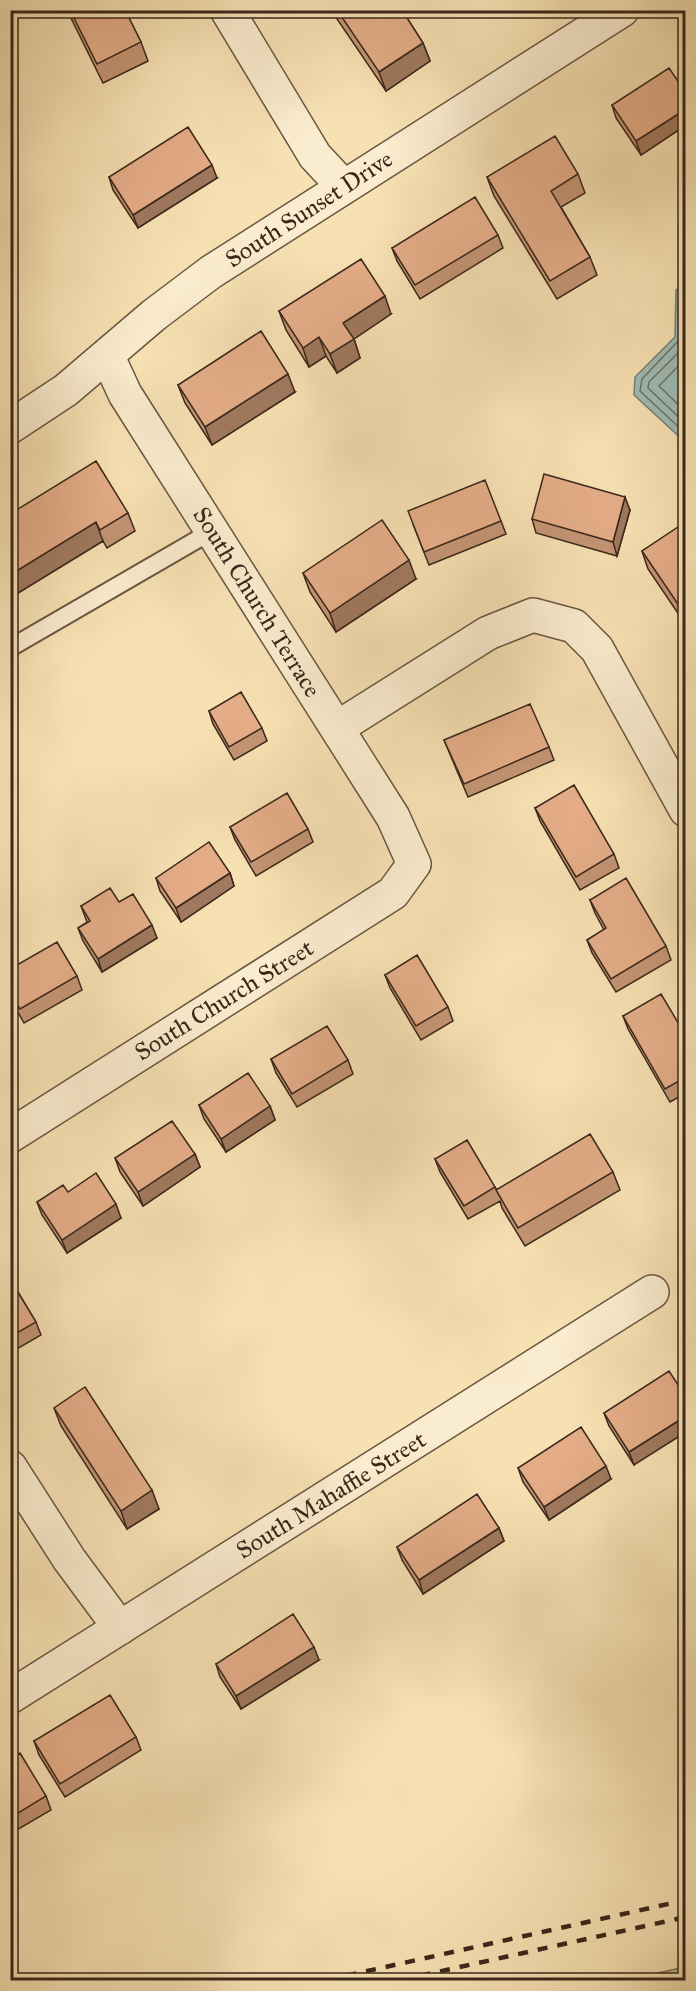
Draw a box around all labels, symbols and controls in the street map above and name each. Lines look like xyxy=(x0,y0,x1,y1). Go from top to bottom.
street label: South Sunset Drive xyxy=(220,144,398,274)
street label: South Church Terrace xyxy=(186,501,328,703)
street label: South Church Street xyxy=(129,933,319,1067)
street label: South Mahaffie Street xyxy=(231,1424,432,1565)

